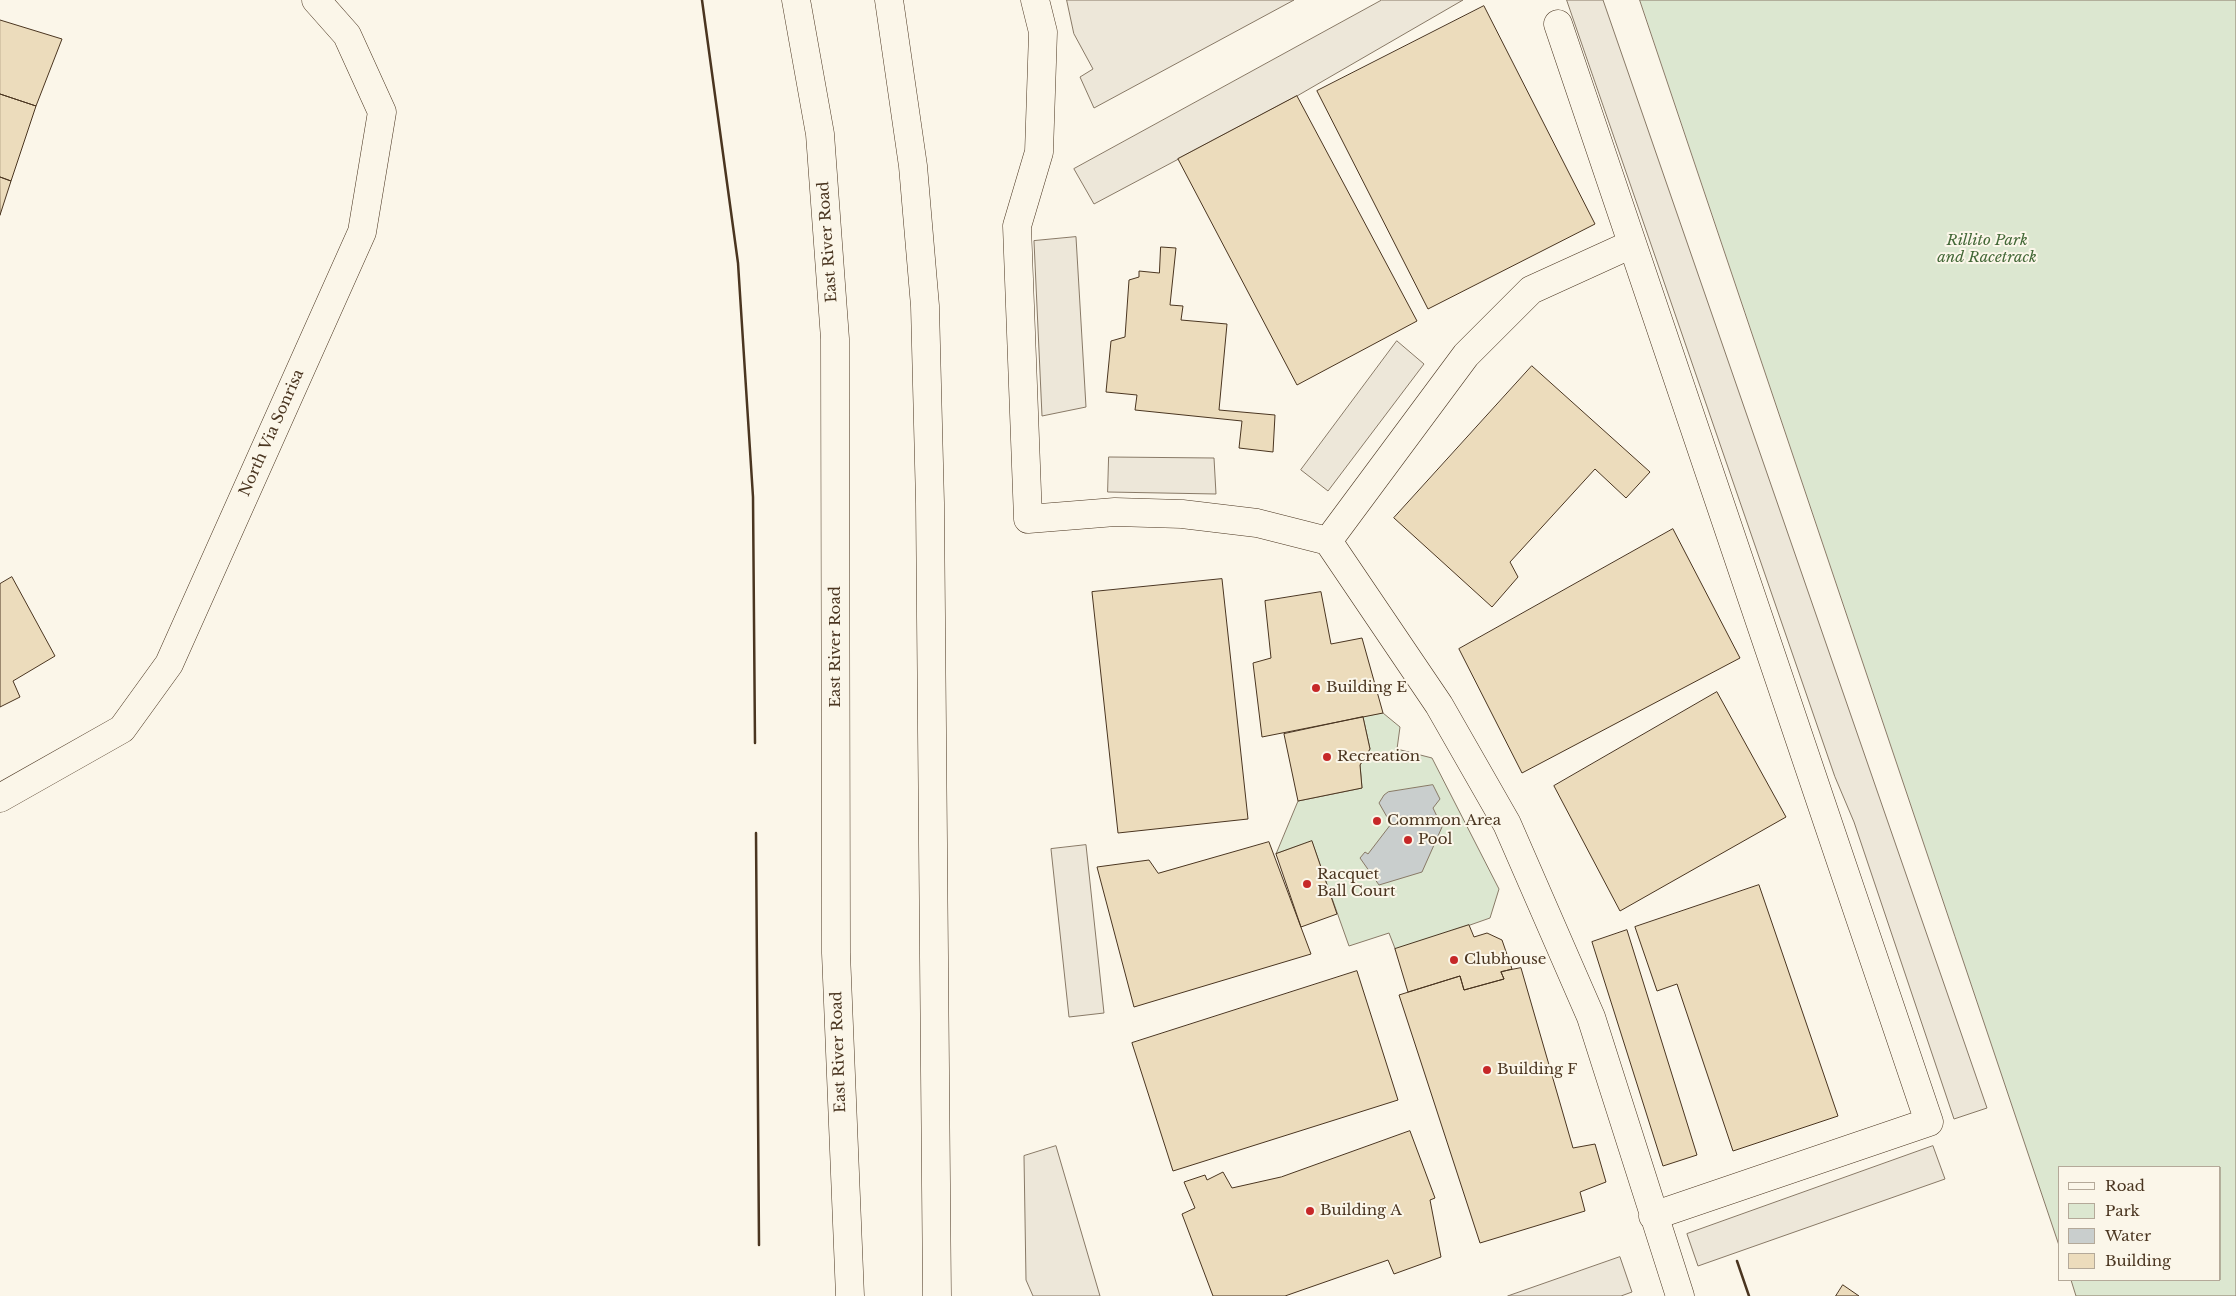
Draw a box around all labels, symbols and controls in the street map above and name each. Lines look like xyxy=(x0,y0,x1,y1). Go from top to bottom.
street label: East River Road xyxy=(815,181,841,303)
park label: Rillito Park and Racetrack xyxy=(1937,232,2037,267)
street label: North Via Sonrisa xyxy=(236,367,308,499)
street label: East River Road xyxy=(827,586,845,708)
place label: Building E xyxy=(1326,679,1407,697)
marker: Building E xyxy=(1310,682,1322,694)
place label: Recreation xyxy=(1337,748,1420,766)
marker: Recreation xyxy=(1321,751,1333,763)
place label: Common Area xyxy=(1387,812,1501,830)
marker: Common Area xyxy=(1371,815,1383,827)
place label: Pool xyxy=(1418,831,1452,849)
marker: Pool xyxy=(1402,834,1414,846)
place label: Racquet Ball Court xyxy=(1317,866,1396,901)
marker: Racquet Ball Court xyxy=(1301,878,1313,890)
place label: Clubhouse xyxy=(1464,951,1546,969)
marker: Clubhouse xyxy=(1448,954,1460,966)
street label: East River Road xyxy=(828,991,850,1113)
place label: Building F xyxy=(1497,1061,1577,1079)
marker: Building F xyxy=(1481,1064,1493,1076)
legend xyxy=(2058,1166,2221,1281)
text: Road xyxy=(2105,1176,2145,1195)
text: Park xyxy=(2105,1201,2140,1220)
place label: Building A xyxy=(1320,1202,1402,1220)
marker: Building A xyxy=(1304,1205,1316,1217)
text: Water xyxy=(2105,1226,2151,1245)
text: Building xyxy=(2105,1251,2171,1270)

